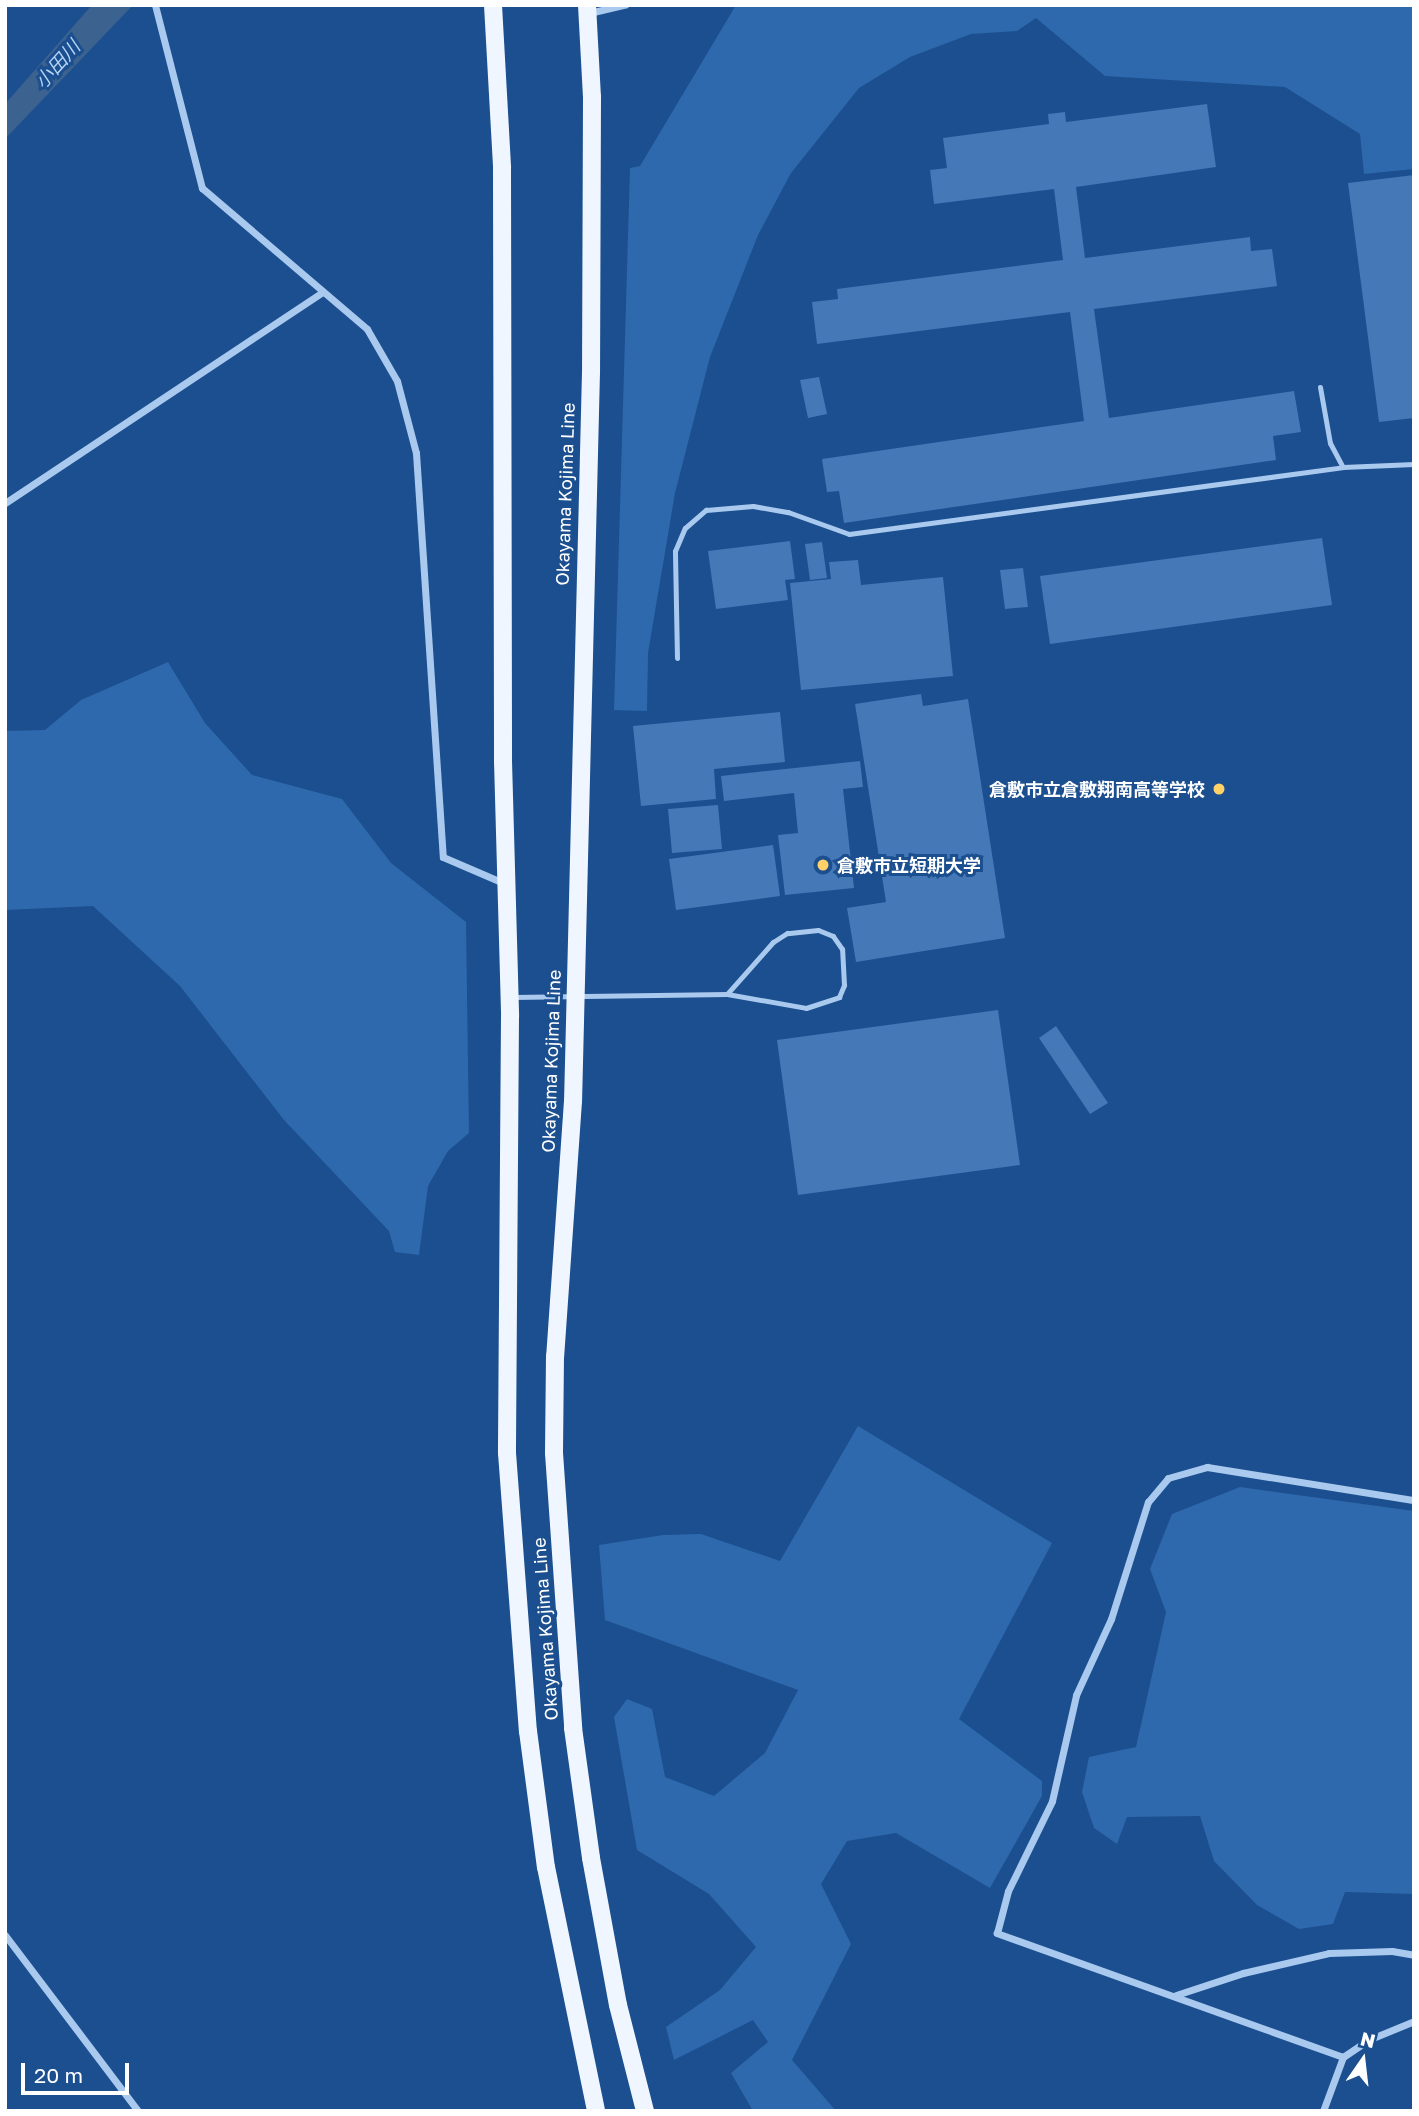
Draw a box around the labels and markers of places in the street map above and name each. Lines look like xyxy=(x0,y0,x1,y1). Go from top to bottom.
place label: 倉敷市立倉敷翔南高等学校 xyxy=(989,778,1205,800)
marker: 倉敷市立倉敷翔南高等学校 xyxy=(1211,781,1227,797)
place label: 倉敷市立短期大学 xyxy=(837,854,981,876)
marker: 倉敷市立短期大学 xyxy=(815,857,831,873)

